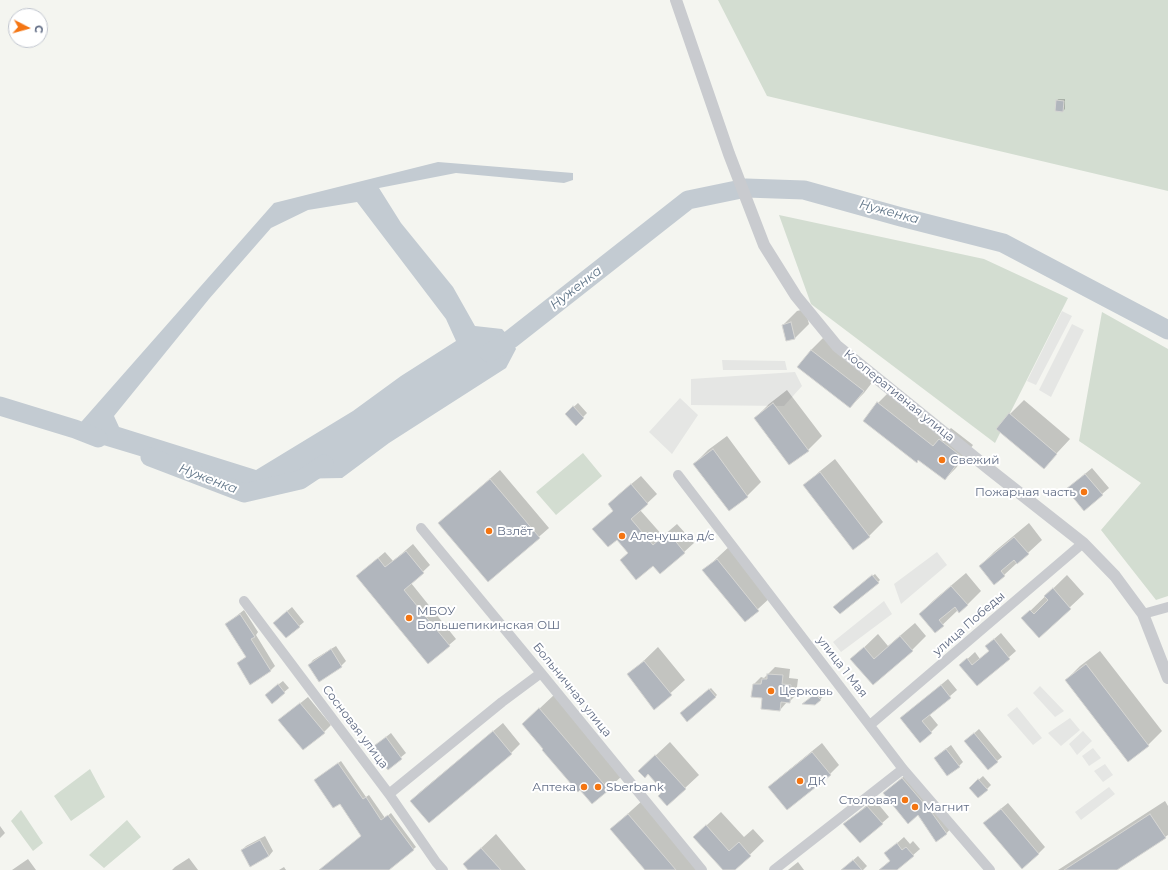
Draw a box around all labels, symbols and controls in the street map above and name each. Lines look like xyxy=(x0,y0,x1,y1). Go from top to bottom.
north arrow xyxy=(8,8,48,48)
text: С xyxy=(32,24,46,34)
water label: Нуженка xyxy=(857,197,921,227)
water label: Нуженка xyxy=(547,263,605,313)
street label: Кооперативная улица xyxy=(841,347,957,445)
place label: Свежий xyxy=(950,453,1000,467)
marker: Свежий xyxy=(937,455,947,465)
water label: Нуженка xyxy=(177,461,239,497)
place label: Пожарная часть xyxy=(975,485,1076,499)
marker: Пожарная часть xyxy=(1079,487,1089,497)
place label: Взлёт xyxy=(497,524,533,538)
marker: Взлёт xyxy=(484,526,494,536)
place label: Аленушка д/с xyxy=(630,529,715,543)
marker: Аленушка д/с xyxy=(617,531,627,541)
street label: улица Победы xyxy=(930,589,1008,659)
place label: МБОУ Большепикинская ОШ xyxy=(417,604,560,632)
marker: МБОУ Большепикинская ОШ xyxy=(404,613,414,623)
street label: улица 1 Мая xyxy=(814,633,870,701)
street label: Больничная улица xyxy=(530,640,614,740)
street label: Сосновая улица xyxy=(319,682,391,772)
place label: Церковь xyxy=(779,684,833,698)
marker: Церковь xyxy=(766,686,776,696)
place label: ДК xyxy=(808,774,826,788)
marker: ДК xyxy=(795,776,805,786)
place label: Аптека xyxy=(532,780,576,794)
place label: Sberbank xyxy=(606,780,664,794)
marker: Аптека xyxy=(579,782,589,792)
marker: Sberbank xyxy=(593,782,603,792)
place label: Столовая xyxy=(839,793,897,807)
marker: Столовая xyxy=(900,795,910,805)
place label: Магнит xyxy=(923,800,969,814)
marker: Магнит xyxy=(910,802,920,812)

